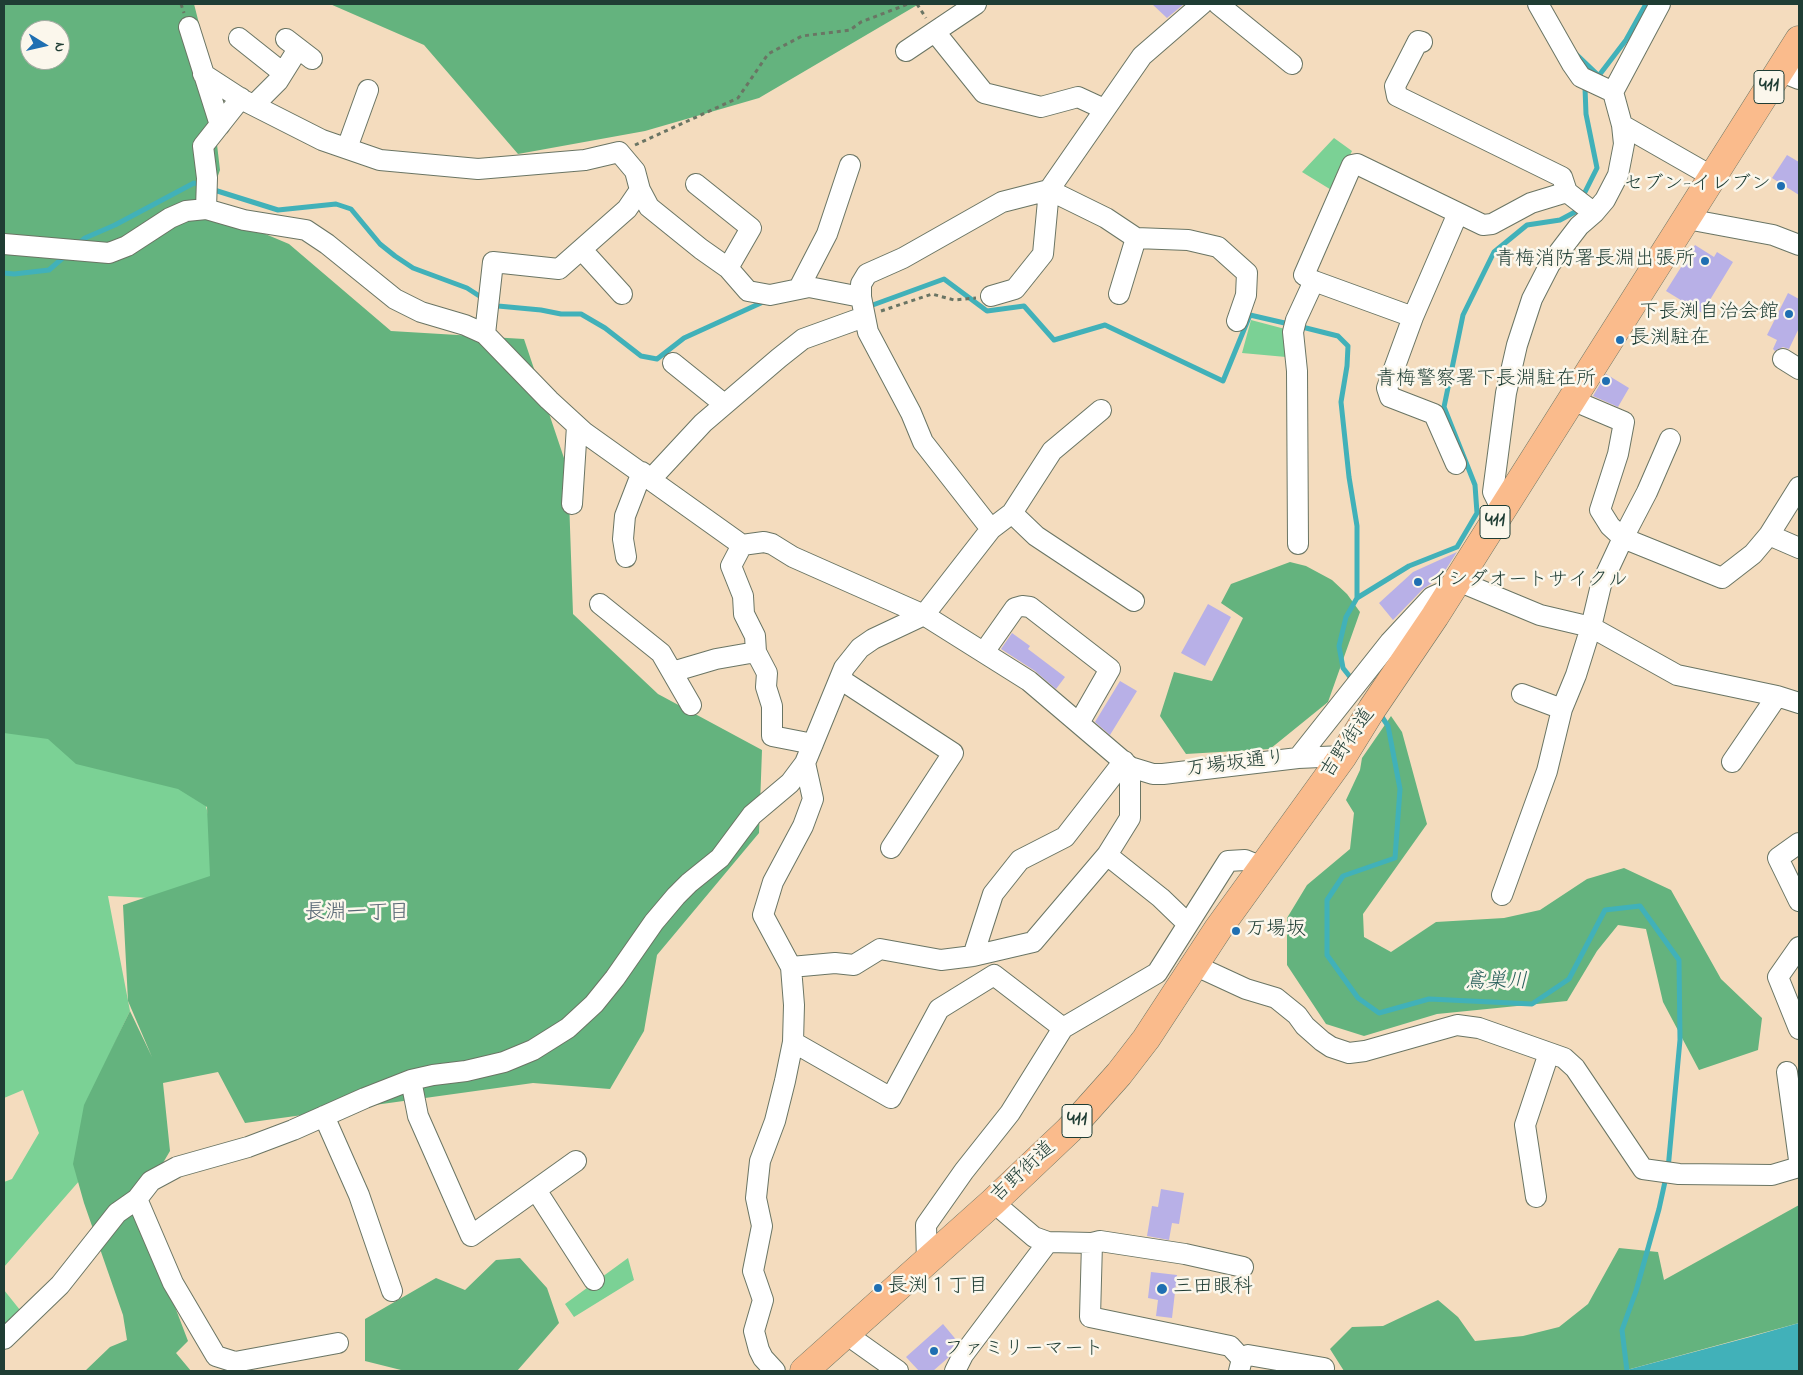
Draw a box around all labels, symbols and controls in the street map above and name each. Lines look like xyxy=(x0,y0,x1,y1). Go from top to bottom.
north arrow xyxy=(20,20,70,70)
text: N xyxy=(48,41,70,54)
road number: 411 xyxy=(1754,70,1784,104)
place label: セブン-イレブン xyxy=(1624,174,1771,198)
marker: セブン-イレブン xyxy=(1775,180,1787,192)
place label: 青梅消防署長淵出張所 xyxy=(1495,249,1695,273)
marker: 青梅消防署長淵出張所 xyxy=(1699,255,1711,267)
place label: 下長渕自治会館 xyxy=(1639,302,1779,326)
marker: 下長渕自治会館 xyxy=(1783,308,1795,320)
place label: 長渕駐在 xyxy=(1630,328,1710,352)
marker: 長渕駐在 xyxy=(1614,334,1626,346)
place label: 青梅警察署下長淵駐在所 xyxy=(1376,369,1596,393)
marker: 青梅警察署下長淵駐在所 xyxy=(1600,375,1612,387)
road number: 411 xyxy=(1480,506,1510,538)
place label: イシダオートサイクル xyxy=(1428,570,1628,594)
marker: イシダオートサイクル xyxy=(1412,576,1424,588)
street label: 吉野街道 xyxy=(1317,704,1381,784)
street label: 万場坂通り xyxy=(1185,747,1287,783)
district label: 長淵一丁目 xyxy=(305,902,409,928)
place label: 万場坂 xyxy=(1246,919,1306,943)
marker: 万場坂 xyxy=(1230,925,1242,937)
water label: 鳶巣川 xyxy=(1465,971,1527,997)
road number: 411 xyxy=(1062,1104,1092,1138)
street label: 吉野街道 xyxy=(987,1137,1061,1209)
place label: 長渕１丁目 xyxy=(888,1276,988,1300)
place label: 三田眼科 xyxy=(1173,1277,1253,1301)
marker: 長渕１丁目 xyxy=(872,1282,884,1294)
marker: 三田眼科 xyxy=(1155,1282,1169,1296)
place label: ファミリーマート xyxy=(944,1339,1104,1363)
marker: ファミリーマート xyxy=(928,1345,940,1357)

